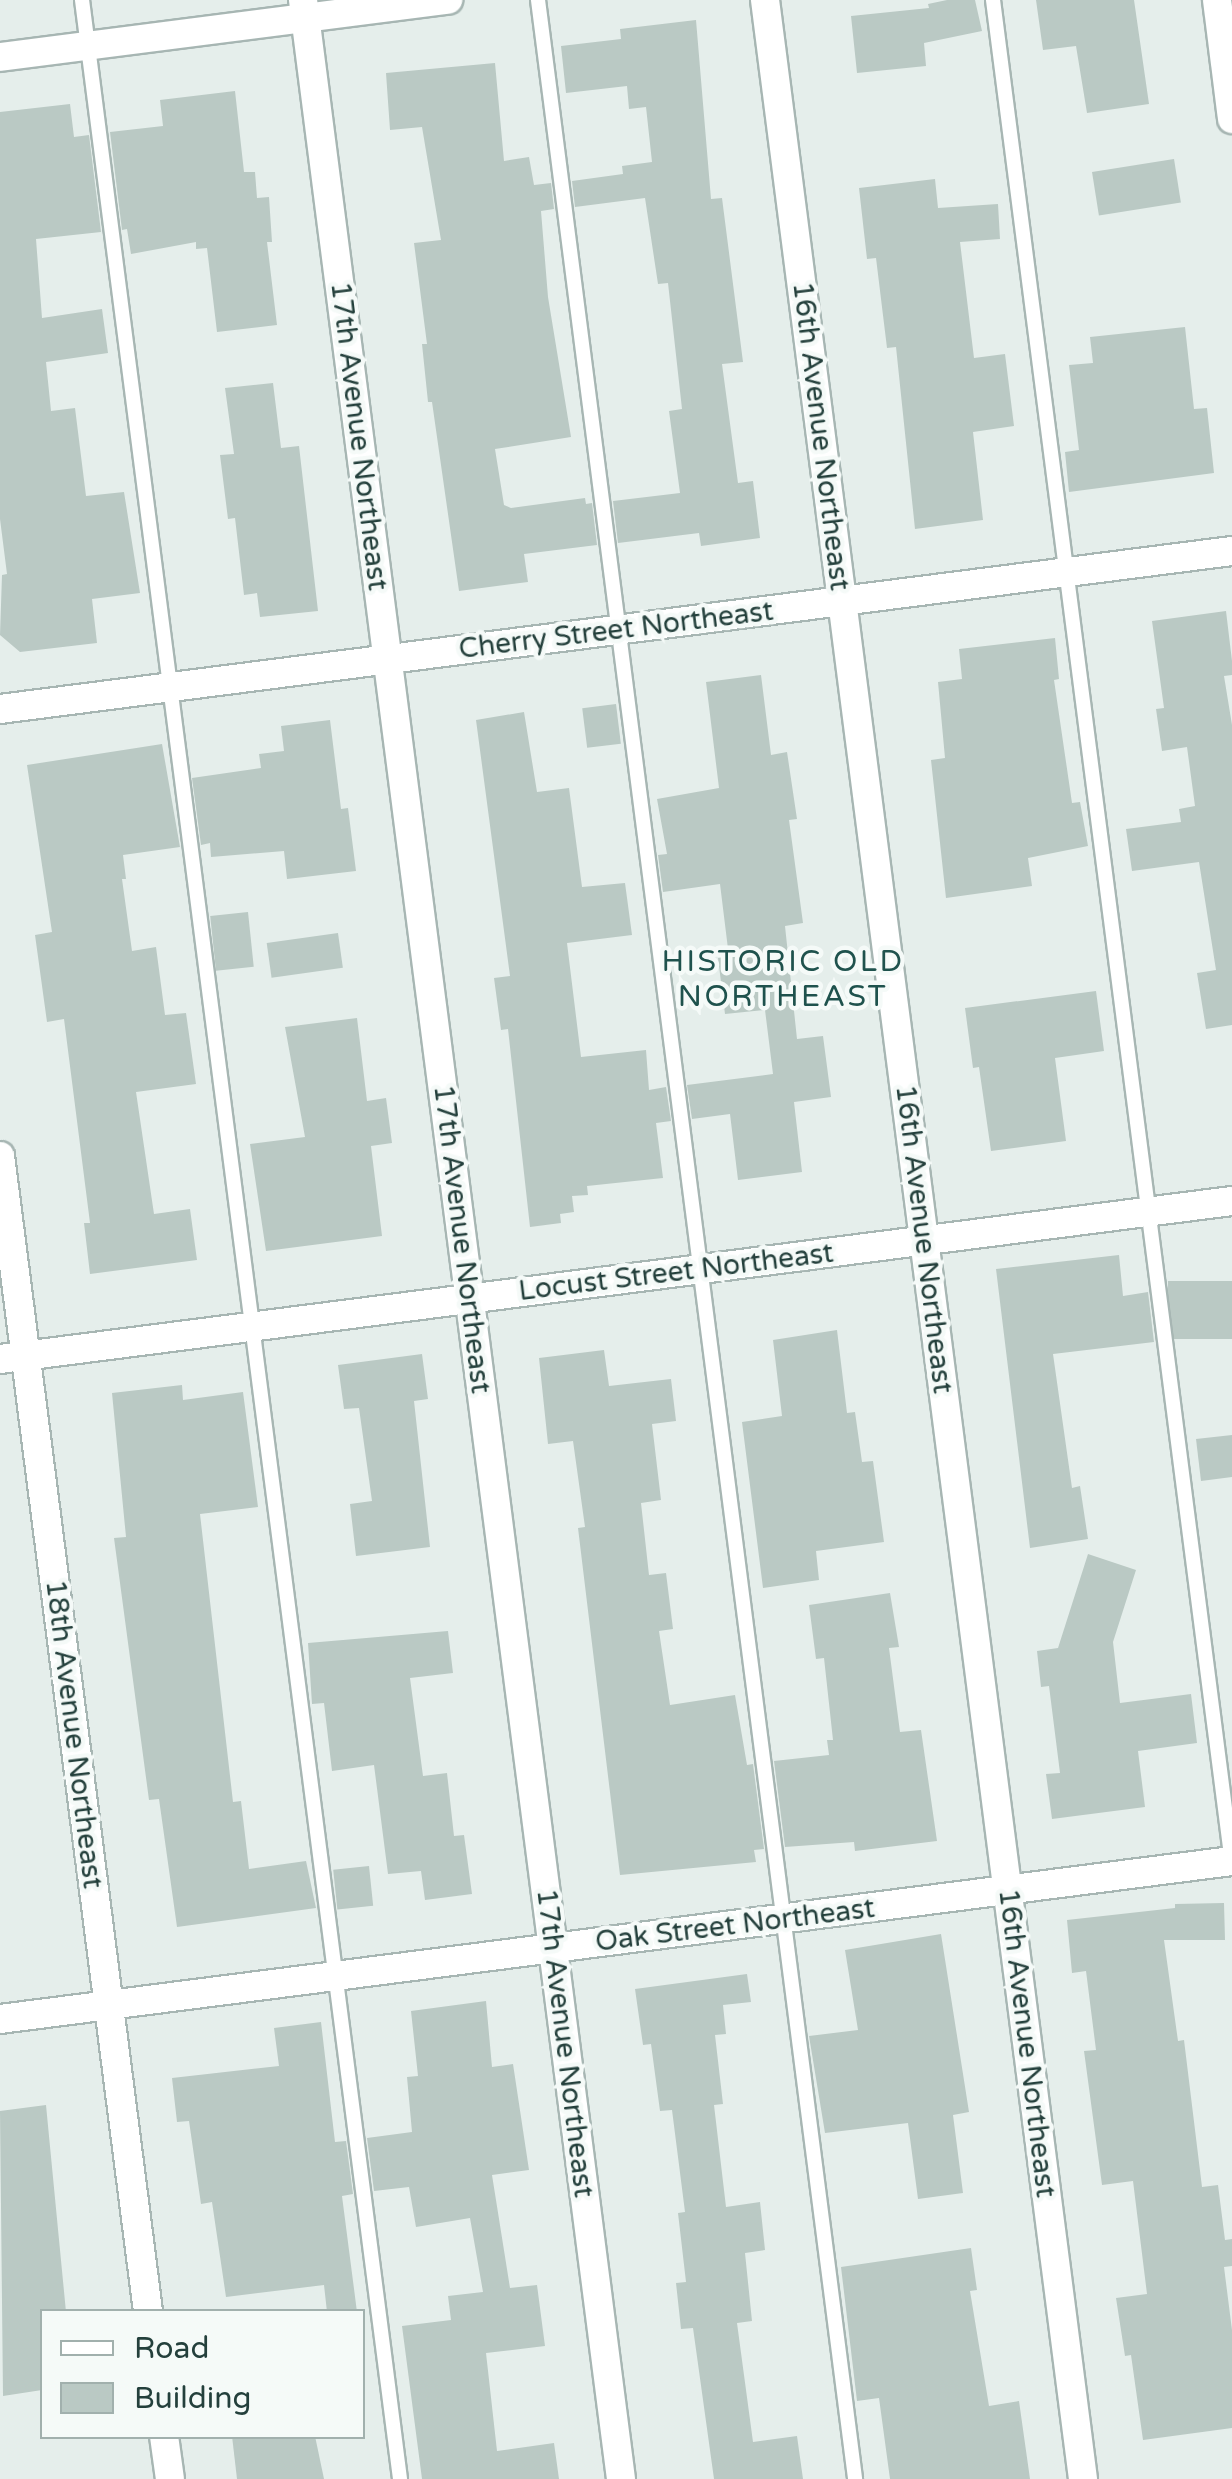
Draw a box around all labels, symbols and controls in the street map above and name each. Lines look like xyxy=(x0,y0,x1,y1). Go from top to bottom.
street label: 17th Avenue Northeast xyxy=(323,280,395,592)
street label: 16th Avenue Northeast xyxy=(785,280,857,592)
street label: Cherry Street Northeast xyxy=(457,594,775,666)
district label: HISTORIC OLD NORTHEAST xyxy=(661,944,905,1014)
street label: 17th Avenue Northeast xyxy=(426,1083,498,1395)
street label: 16th Avenue Northeast xyxy=(888,1083,960,1395)
street label: Locust Street Northeast xyxy=(517,1236,835,1308)
street label: 18th Avenue Northeast xyxy=(38,1578,110,1890)
street label: 17th Avenue Northeast xyxy=(529,1887,601,2199)
street label: 16th Avenue Northeast xyxy=(991,1887,1063,2199)
street label: Oak Street Northeast xyxy=(593,1891,877,1959)
legend xyxy=(40,2309,365,2439)
text: Road xyxy=(134,2330,209,2367)
text: Building xyxy=(134,2380,251,2417)

